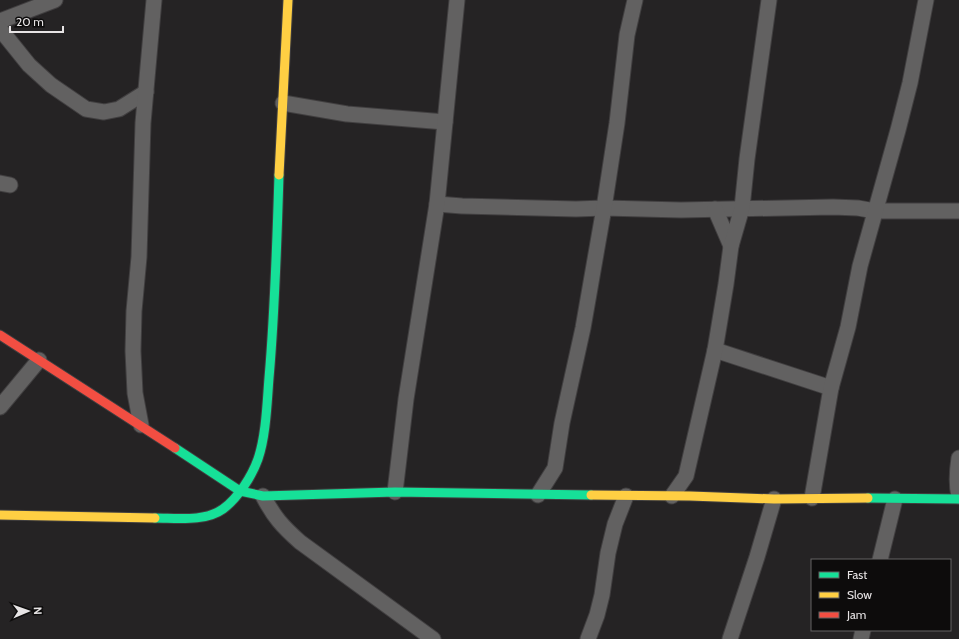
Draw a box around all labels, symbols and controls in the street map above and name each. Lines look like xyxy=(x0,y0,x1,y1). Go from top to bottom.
scale bar xyxy=(10,8,63,34)
text: 20 m xyxy=(16,14,44,29)
legend xyxy=(811,559,951,631)
text: Fast xyxy=(847,567,867,582)
text: Slow xyxy=(847,587,872,602)
north arrow xyxy=(8,591,48,631)
text: N xyxy=(31,607,45,615)
text: Jam xyxy=(846,607,866,622)

